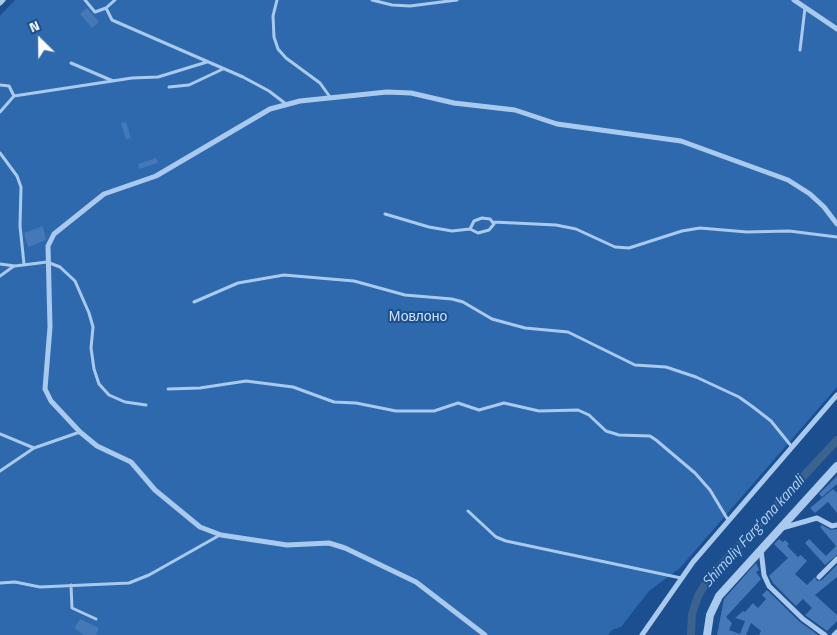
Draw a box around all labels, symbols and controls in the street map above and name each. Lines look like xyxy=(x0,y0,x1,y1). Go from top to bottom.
text: N xyxy=(25,14,43,37)
north arrow xyxy=(15,15,65,65)
park label: Мовлоно xyxy=(389,310,447,326)
water label: Shimoliy Fargʻona kanali xyxy=(699,472,809,592)

